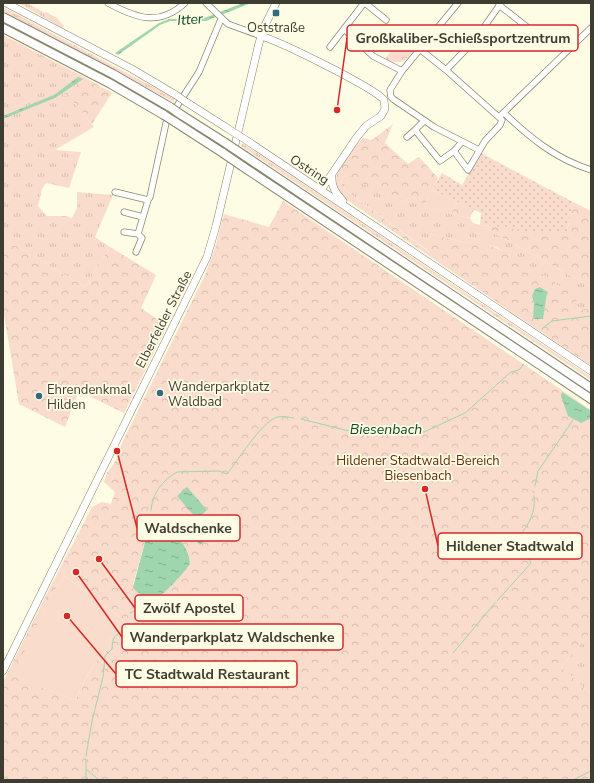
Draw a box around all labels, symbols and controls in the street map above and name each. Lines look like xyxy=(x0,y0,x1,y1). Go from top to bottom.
marker: Oststraße xyxy=(271,8,281,18)
water label: Itter xyxy=(177,9,204,30)
place label: Oststraße xyxy=(247,19,305,37)
callout: Großkaliber-Schießsportzentrum xyxy=(347,25,578,51)
text: Großkaliber-Schießsportzentrum xyxy=(356,29,571,48)
street label: Ostring xyxy=(286,150,333,189)
street label: Elberfelder Straße xyxy=(132,268,196,371)
place label: Wanderparkplatz Waldbad xyxy=(168,378,270,411)
place label: Ehrendenkmal Hilden xyxy=(47,381,131,414)
marker: Wanderparkplatz Waldbad xyxy=(155,388,165,398)
marker: Ehrendenkmal Hilden xyxy=(34,391,44,401)
water label: Biesenbach xyxy=(350,420,422,439)
park label: Hildener Stadtwald-Bereich Biesenbach xyxy=(336,452,500,485)
callout: Waldschenke xyxy=(137,515,240,541)
text: Waldschenke xyxy=(144,519,232,538)
callout: Hildener Stadtwald xyxy=(438,533,582,559)
text: Hildener Stadtwald xyxy=(446,537,574,556)
callout: Zwölf Apostel xyxy=(135,595,243,621)
text: Zwölf Apostel xyxy=(143,599,236,618)
callout: Wanderparkplatz Waldschenke xyxy=(122,624,343,650)
text: Wanderparkplatz Waldschenke xyxy=(129,628,335,647)
callout: TC Stadtwald Restaurant xyxy=(116,661,297,687)
text: TC Stadtwald Restaurant xyxy=(125,665,290,684)

